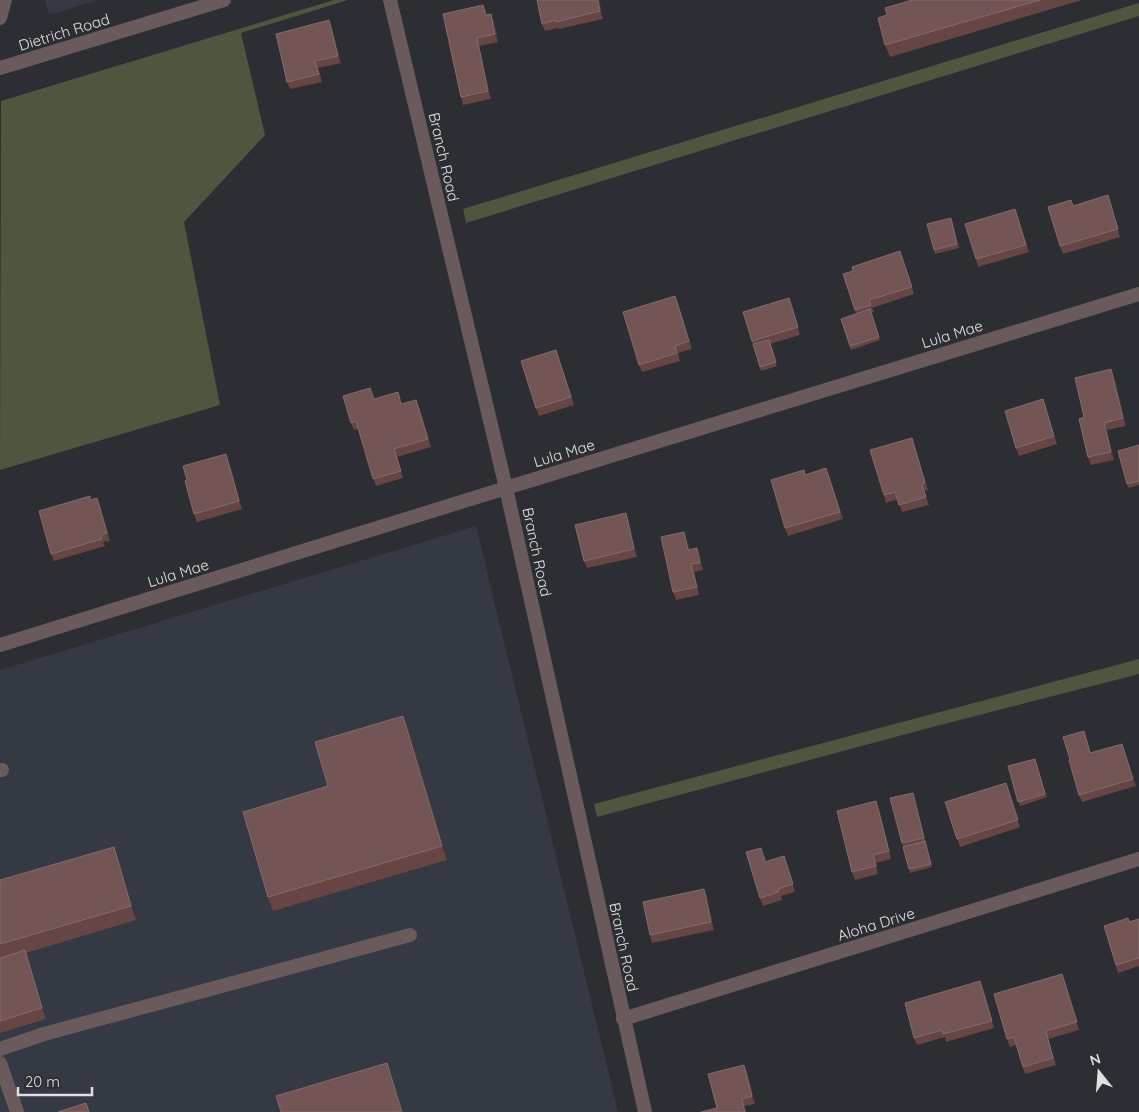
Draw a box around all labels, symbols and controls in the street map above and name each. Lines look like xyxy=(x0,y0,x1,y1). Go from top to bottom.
street label: Dietrich Road xyxy=(16,9,112,55)
street label: Branch Road xyxy=(425,111,463,203)
street label: Lula Mae xyxy=(919,316,985,352)
street label: Lula Mae xyxy=(531,435,597,471)
street label: Branch Road xyxy=(518,506,556,598)
street label: Lula Mae xyxy=(145,555,211,591)
street label: Branch Road xyxy=(605,901,643,993)
street label: Aloha Drive xyxy=(835,903,917,945)
north arrow xyxy=(1074,1047,1124,1097)
text: N xyxy=(1088,1049,1103,1070)
scale bar xyxy=(18,1064,91,1096)
text: 20 m xyxy=(25,1072,60,1091)

